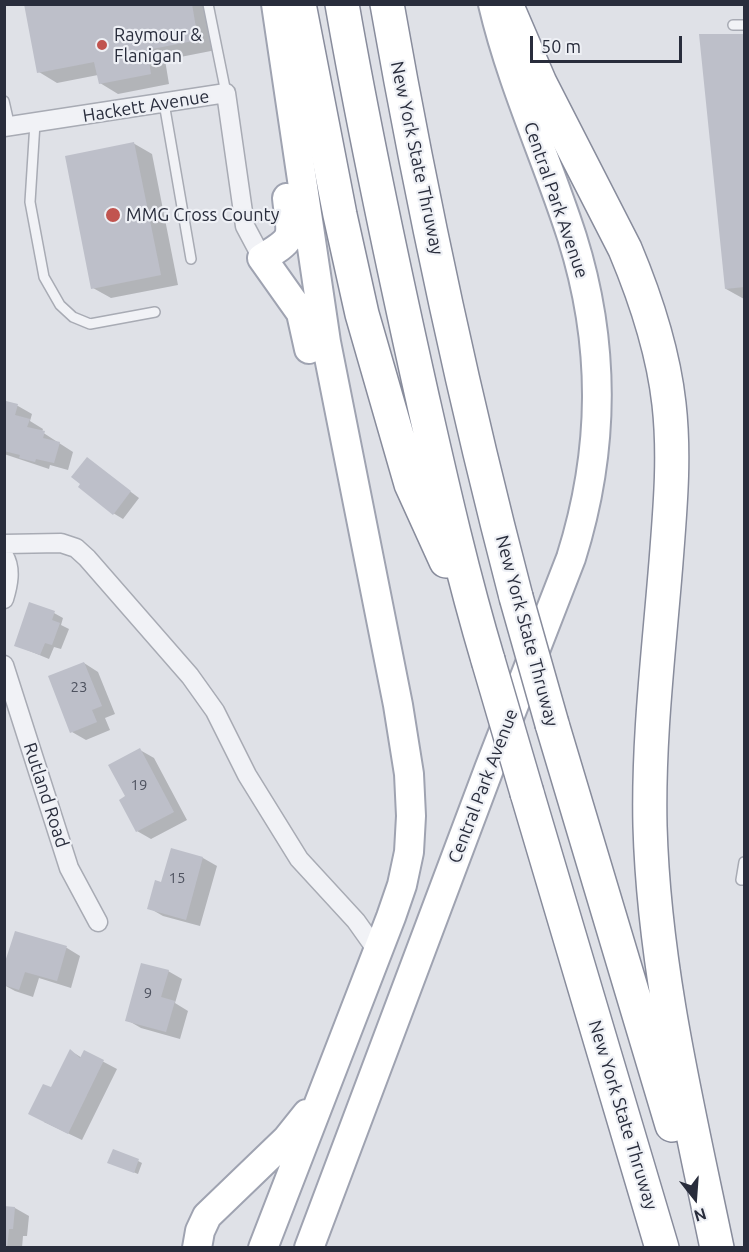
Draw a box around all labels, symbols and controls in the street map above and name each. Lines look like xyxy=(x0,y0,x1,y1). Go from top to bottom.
place label: Raymour & Flanigan xyxy=(114,24,202,66)
scale bar xyxy=(533,24,684,62)
text: 50 m xyxy=(541,36,581,56)
marker: Raymour & Flanigan xyxy=(95,38,109,52)
street label: New York State Thruway xyxy=(386,59,448,257)
street label: Hackett Avenue xyxy=(81,85,211,127)
street label: Central Park Avenue xyxy=(519,119,593,281)
place label: MMG Cross County xyxy=(126,204,279,226)
marker: MMG Cross County xyxy=(104,206,122,224)
street label: New York State Thruway xyxy=(491,533,563,729)
house number: 23 xyxy=(71,678,87,696)
street label: Central Park Avenue xyxy=(444,706,522,866)
street label: Rutland Road xyxy=(19,740,73,850)
house number: 19 xyxy=(131,776,147,794)
house number: 15 xyxy=(169,869,185,887)
house number: 9 xyxy=(144,984,152,1002)
street label: New York State Thruway xyxy=(584,1018,662,1212)
north arrow xyxy=(665,1168,725,1228)
text: N xyxy=(692,1205,709,1226)

